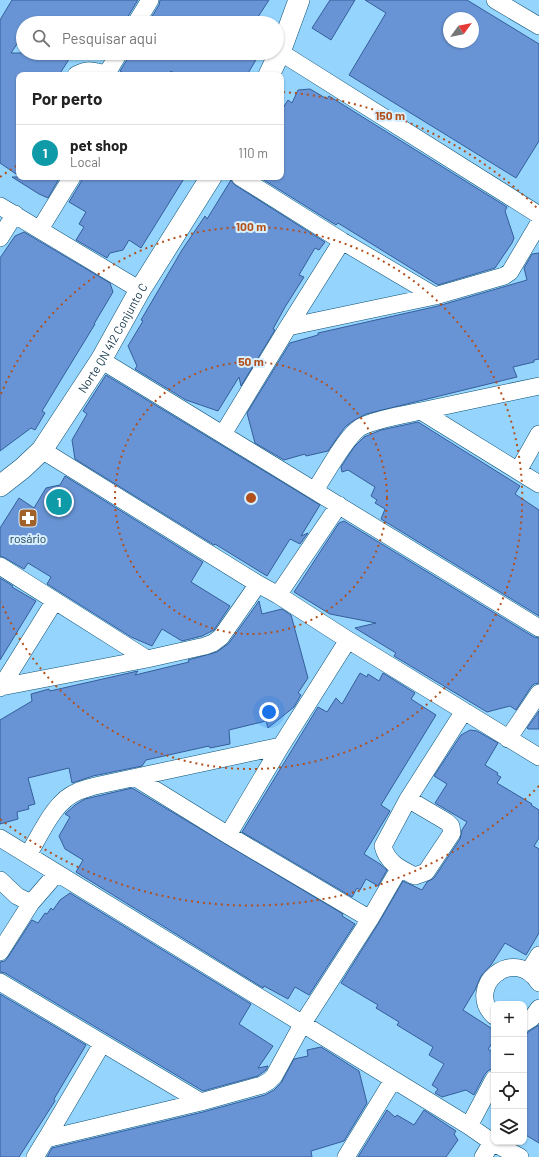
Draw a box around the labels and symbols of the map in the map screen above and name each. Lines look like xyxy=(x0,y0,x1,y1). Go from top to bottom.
north arrow xyxy=(443,12,479,48)
text: 150 m xyxy=(375,108,405,122)
text: 100 m xyxy=(236,219,266,233)
street label: Norte QN 412 Conjunto C xyxy=(75,280,150,395)
text: 50 m xyxy=(238,354,264,368)
pin: 1 xyxy=(46,487,72,517)
centre of rings xyxy=(244,491,258,505)
pharmacy icon: rosário xyxy=(17,507,39,529)
place label: rosário xyxy=(10,531,46,545)
your location xyxy=(259,702,279,722)

